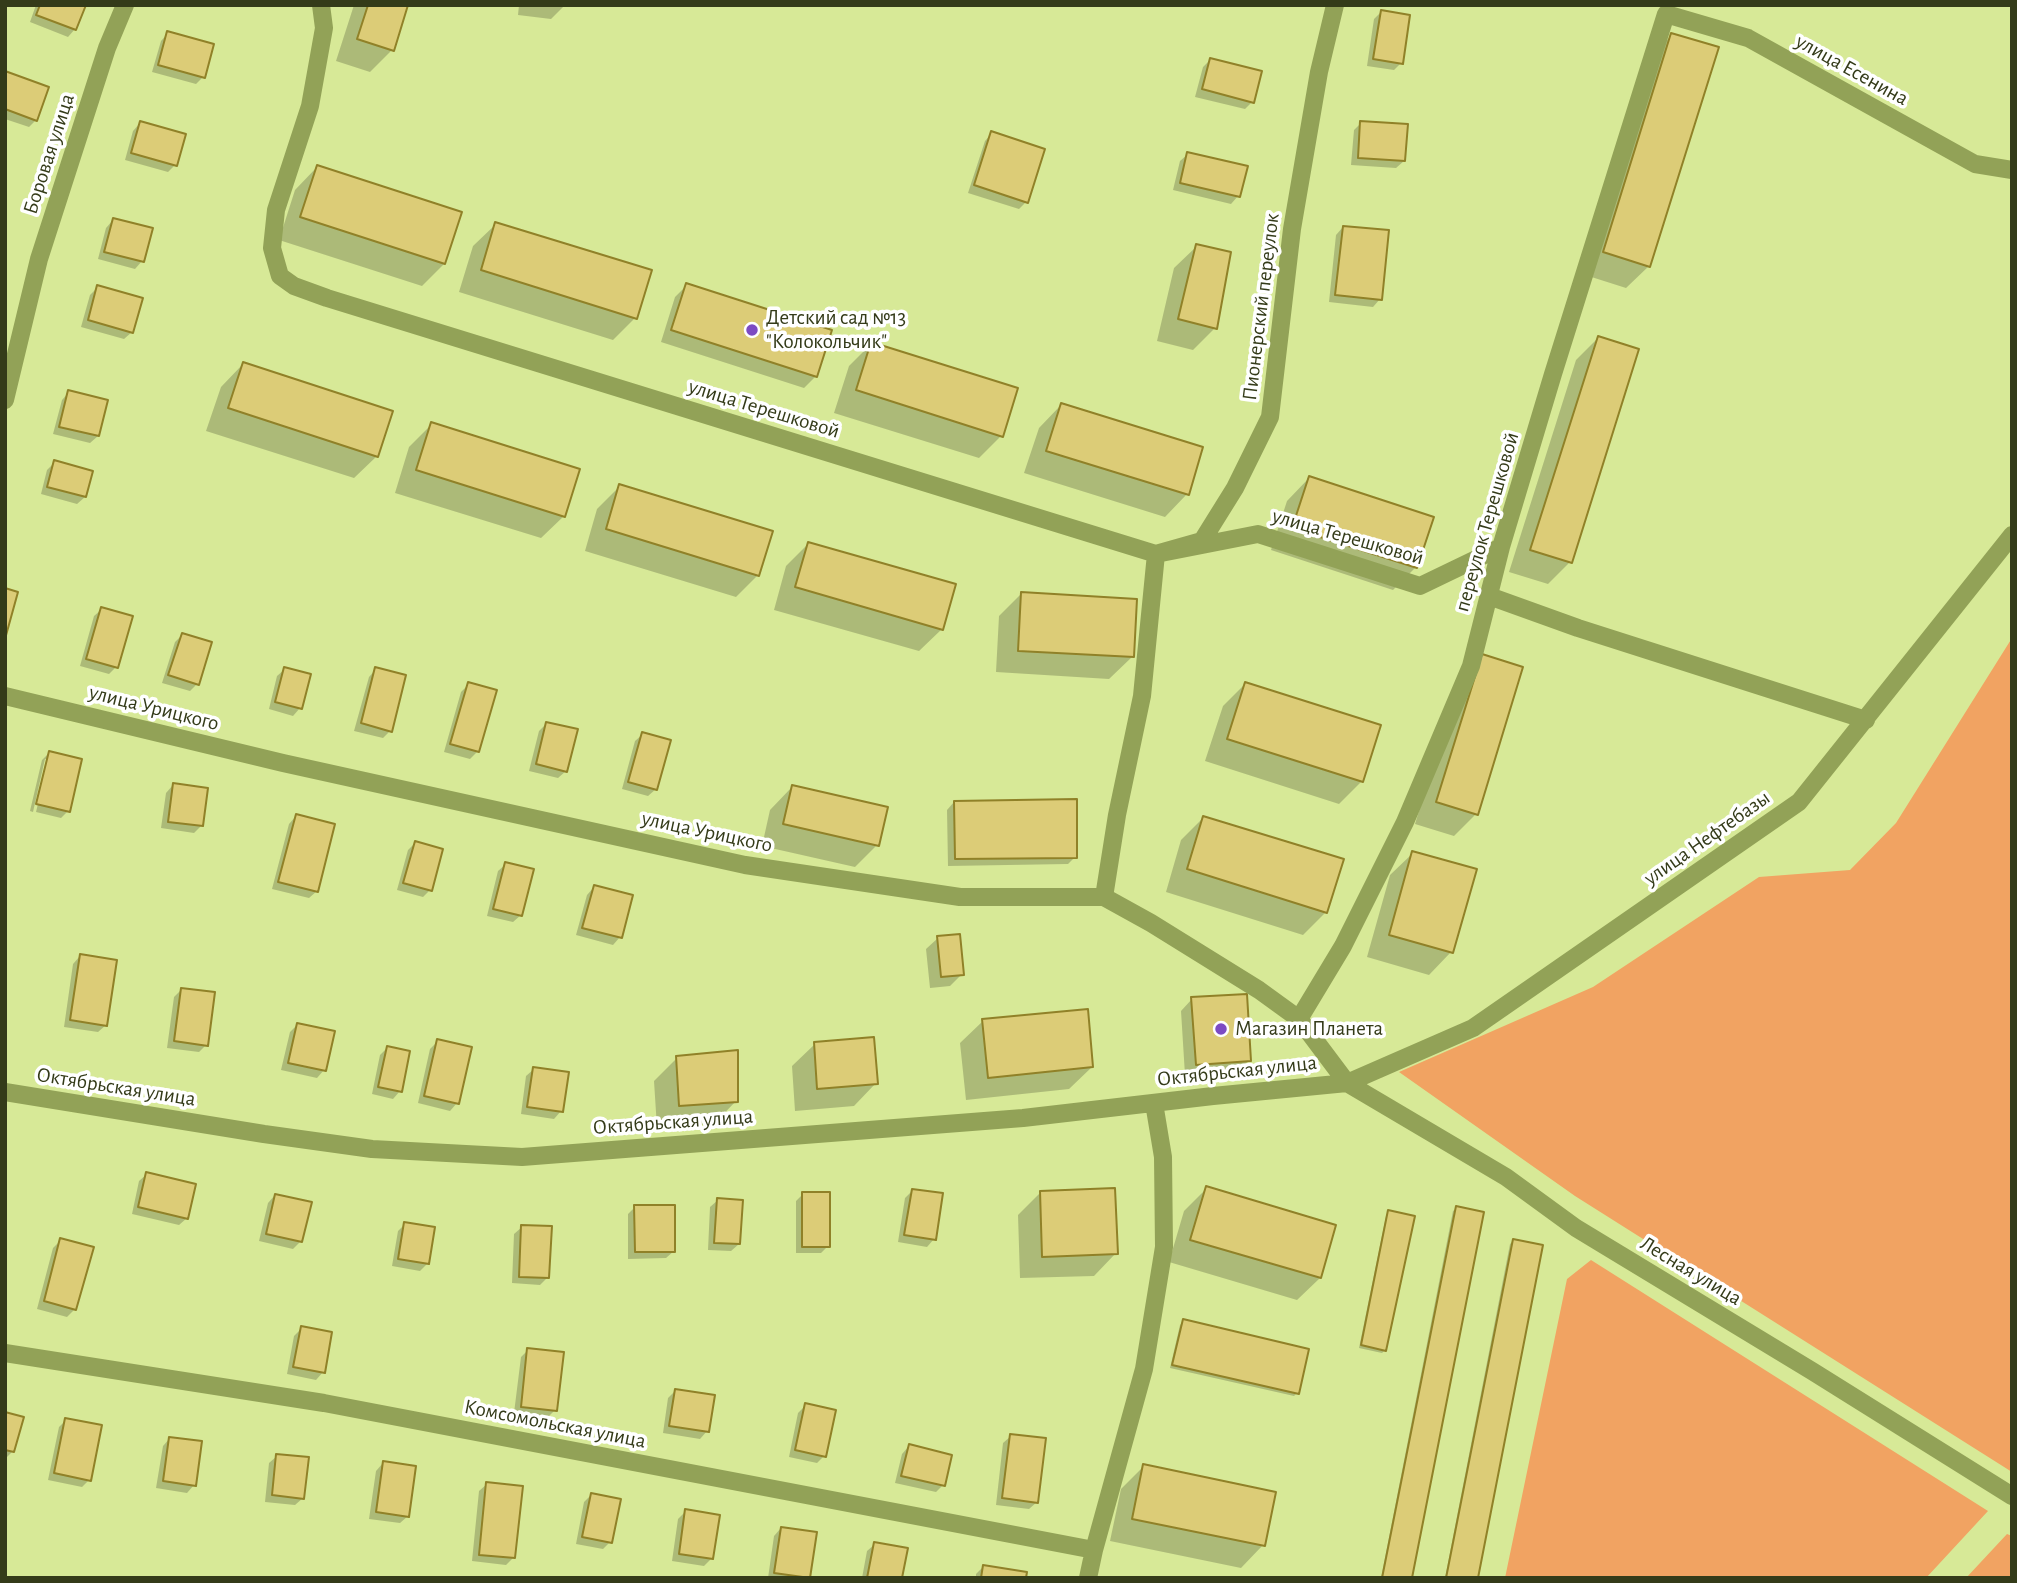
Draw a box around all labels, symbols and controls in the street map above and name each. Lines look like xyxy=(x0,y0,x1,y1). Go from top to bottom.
street label: улица Есенина xyxy=(1791,29,1913,111)
street label: Боровая улица xyxy=(18,91,80,217)
street label: Пионерский переулок xyxy=(1237,212,1285,402)
place label: Детский сад №13 "Колокольчик" xyxy=(766,305,906,355)
marker: Детский сад №13 "Колокольчик" xyxy=(744,322,760,338)
street label: улица Терешковой xyxy=(685,374,843,444)
street label: переулок Терешковой xyxy=(1449,429,1525,615)
street label: улица Терешковой xyxy=(1269,503,1427,571)
street label: улица Урицкого xyxy=(86,680,222,736)
street label: улица Нефтебазы xyxy=(1639,785,1775,891)
street label: улица Урицкого xyxy=(639,806,775,858)
place label: Магазин Планета xyxy=(1235,1016,1383,1042)
marker: Магазин Планета xyxy=(1213,1021,1229,1037)
street label: Октябрьская улица xyxy=(1156,1050,1318,1092)
street label: Октябрьская улица xyxy=(35,1062,197,1112)
street label: Октябрьская улица xyxy=(592,1104,754,1140)
street label: Лесная улица xyxy=(1636,1231,1746,1311)
street label: Комсомольская улица xyxy=(462,1394,648,1454)

